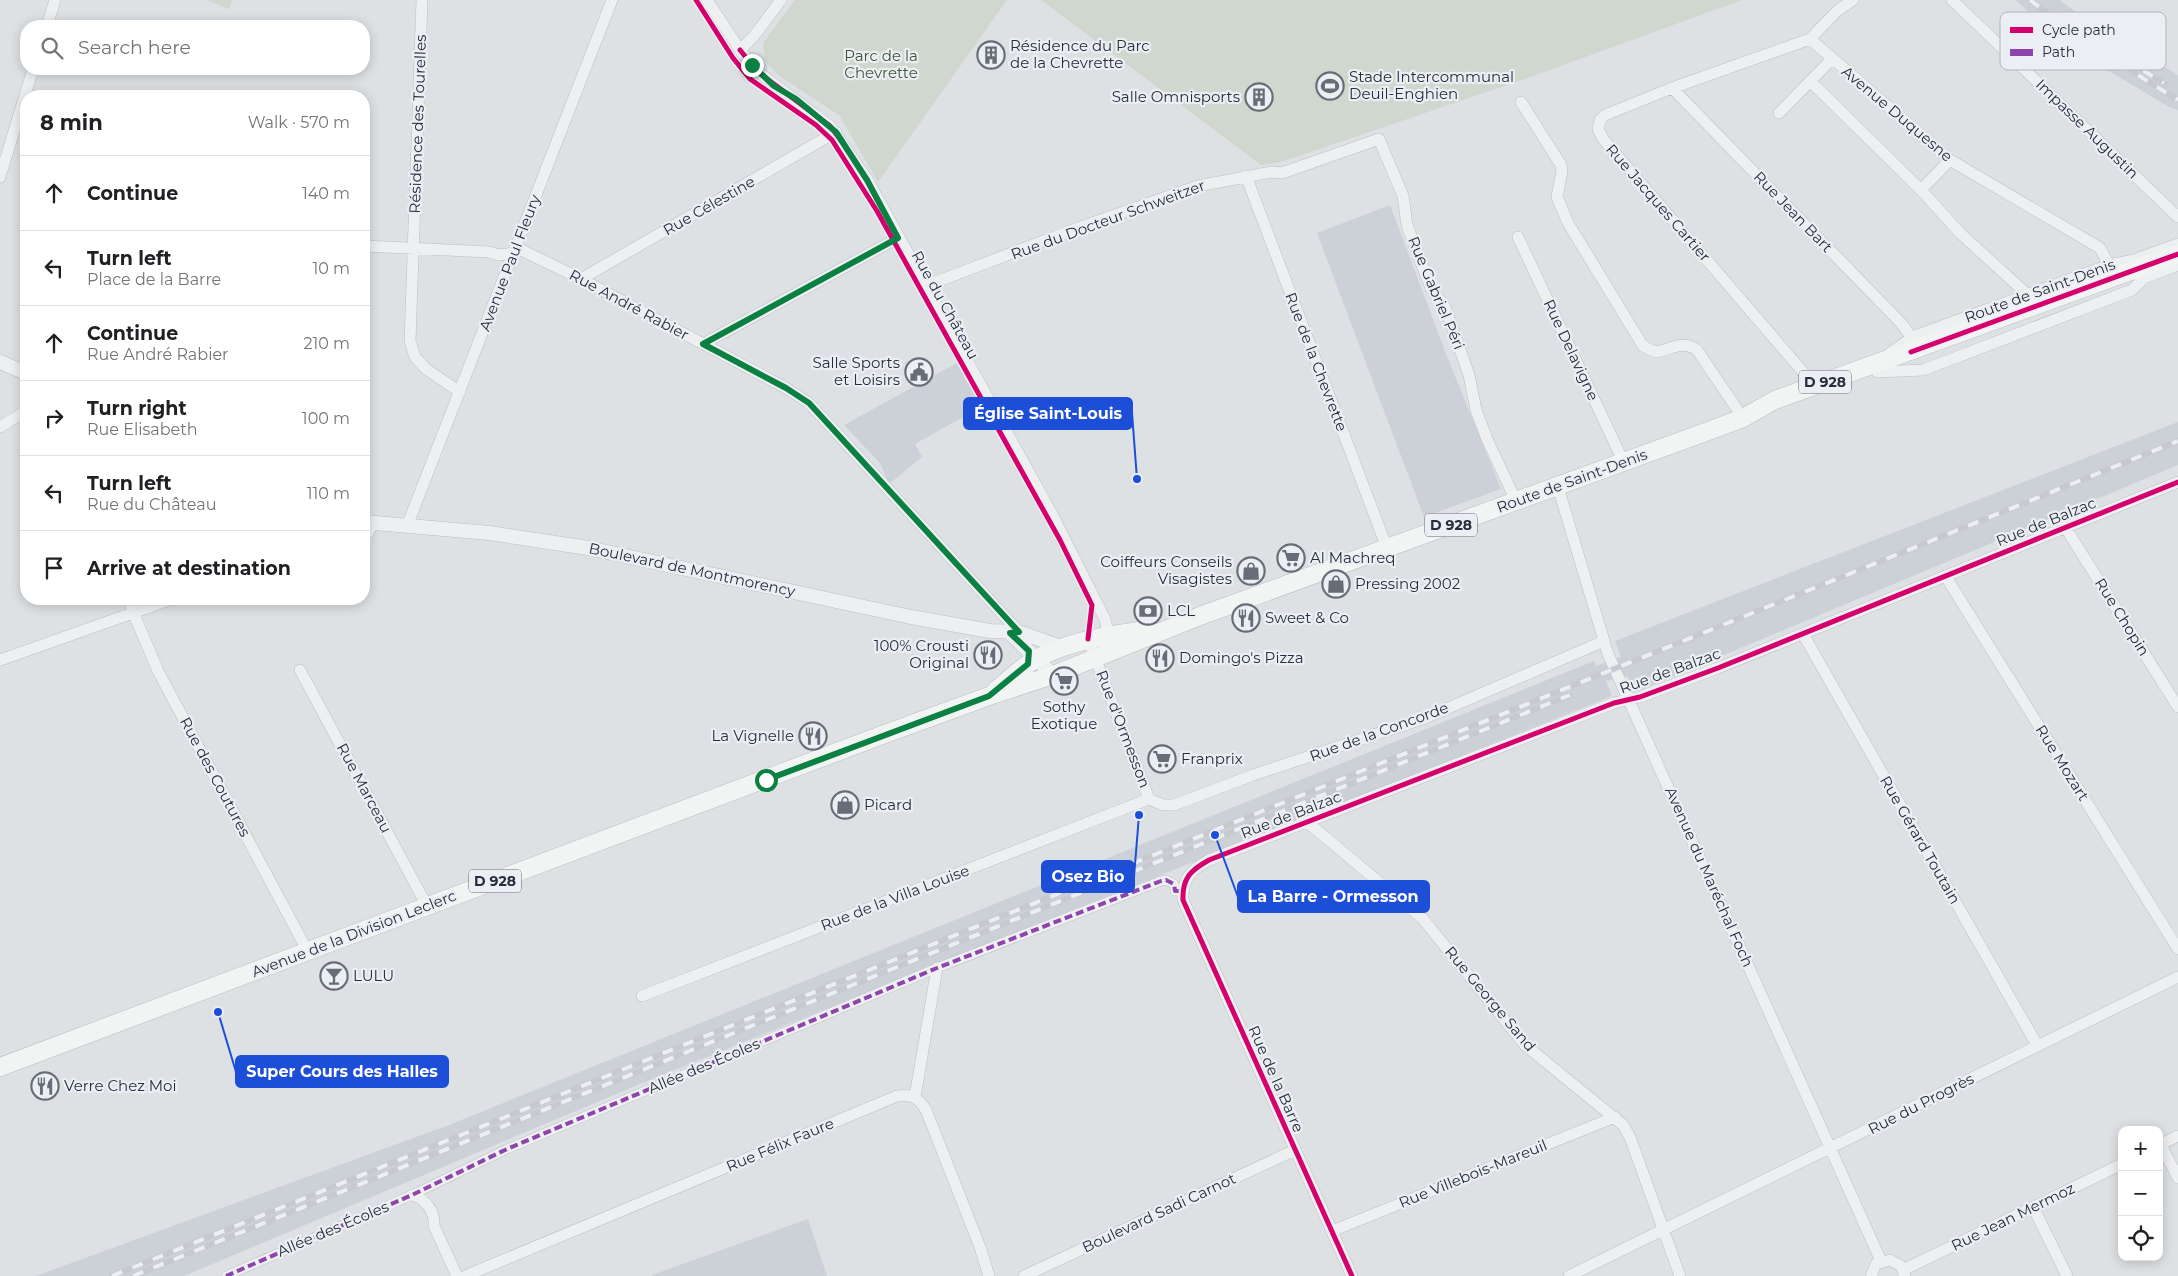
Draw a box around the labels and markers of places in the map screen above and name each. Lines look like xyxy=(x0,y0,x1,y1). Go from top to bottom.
place label: Résidence du Parc de la Chevrette xyxy=(1010,36,1150,72)
building icon: Résidence du Parc de la Chevrette xyxy=(976,40,1006,70)
place label: Stade Intercommunal Deuil-Enghien xyxy=(1349,67,1514,103)
sports icon: Stade Intercommunal Deuil-Enghien xyxy=(1315,71,1345,101)
building icon: Salle Omnisports xyxy=(1244,82,1274,112)
place label: Salle Omnisports xyxy=(1112,87,1240,106)
place label: Salle Sports et Loisirs xyxy=(812,353,900,389)
public building icon: Salle Sports et Loisirs xyxy=(904,357,934,387)
callout: Église Saint-Louis xyxy=(964,398,1132,429)
supermarket icon: Al Machreq xyxy=(1276,543,1306,573)
place label: Al Machreq xyxy=(1310,548,1395,567)
place label: Coiffeurs Conseils Visagistes xyxy=(1100,552,1232,588)
shop icon: Coiffeurs Conseils Visagistes xyxy=(1236,556,1266,586)
shop icon: Pressing 2002 xyxy=(1321,569,1351,599)
place label: Pressing 2002 xyxy=(1355,574,1460,593)
bank icon: LCL xyxy=(1133,596,1163,626)
place label: LCL xyxy=(1167,601,1195,620)
restaurant icon: Sweet & Co xyxy=(1231,603,1261,633)
place label: Sweet & Co xyxy=(1265,608,1349,627)
place label: 100% Crousti Original xyxy=(874,636,969,672)
restaurant icon: 100% Crousti Original xyxy=(973,640,1003,670)
restaurant icon: Domingo's Pizza xyxy=(1145,643,1175,673)
place label: Domingo's Pizza xyxy=(1179,648,1304,667)
supermarket icon: Sothy Exotique xyxy=(1049,666,1079,696)
place label: Sothy Exotique xyxy=(1031,697,1097,733)
restaurant icon: La Vignelle xyxy=(798,721,828,751)
place label: La Vignelle xyxy=(712,726,794,745)
supermarket icon: Franprix xyxy=(1147,744,1177,774)
place label: Franprix xyxy=(1181,749,1243,768)
shop icon: Picard xyxy=(830,790,860,820)
place label: Picard xyxy=(864,795,912,814)
callout: Osez Bio xyxy=(1042,861,1134,892)
callout: La Barre - Ormesson xyxy=(1238,881,1429,912)
bar icon: LULU xyxy=(319,961,349,991)
place label: LULU xyxy=(353,966,394,985)
callout: Super Cours des Halles xyxy=(236,1056,448,1087)
restaurant icon: Verre Chez Moi xyxy=(30,1071,60,1101)
place label: Verre Chez Moi xyxy=(64,1076,177,1095)

